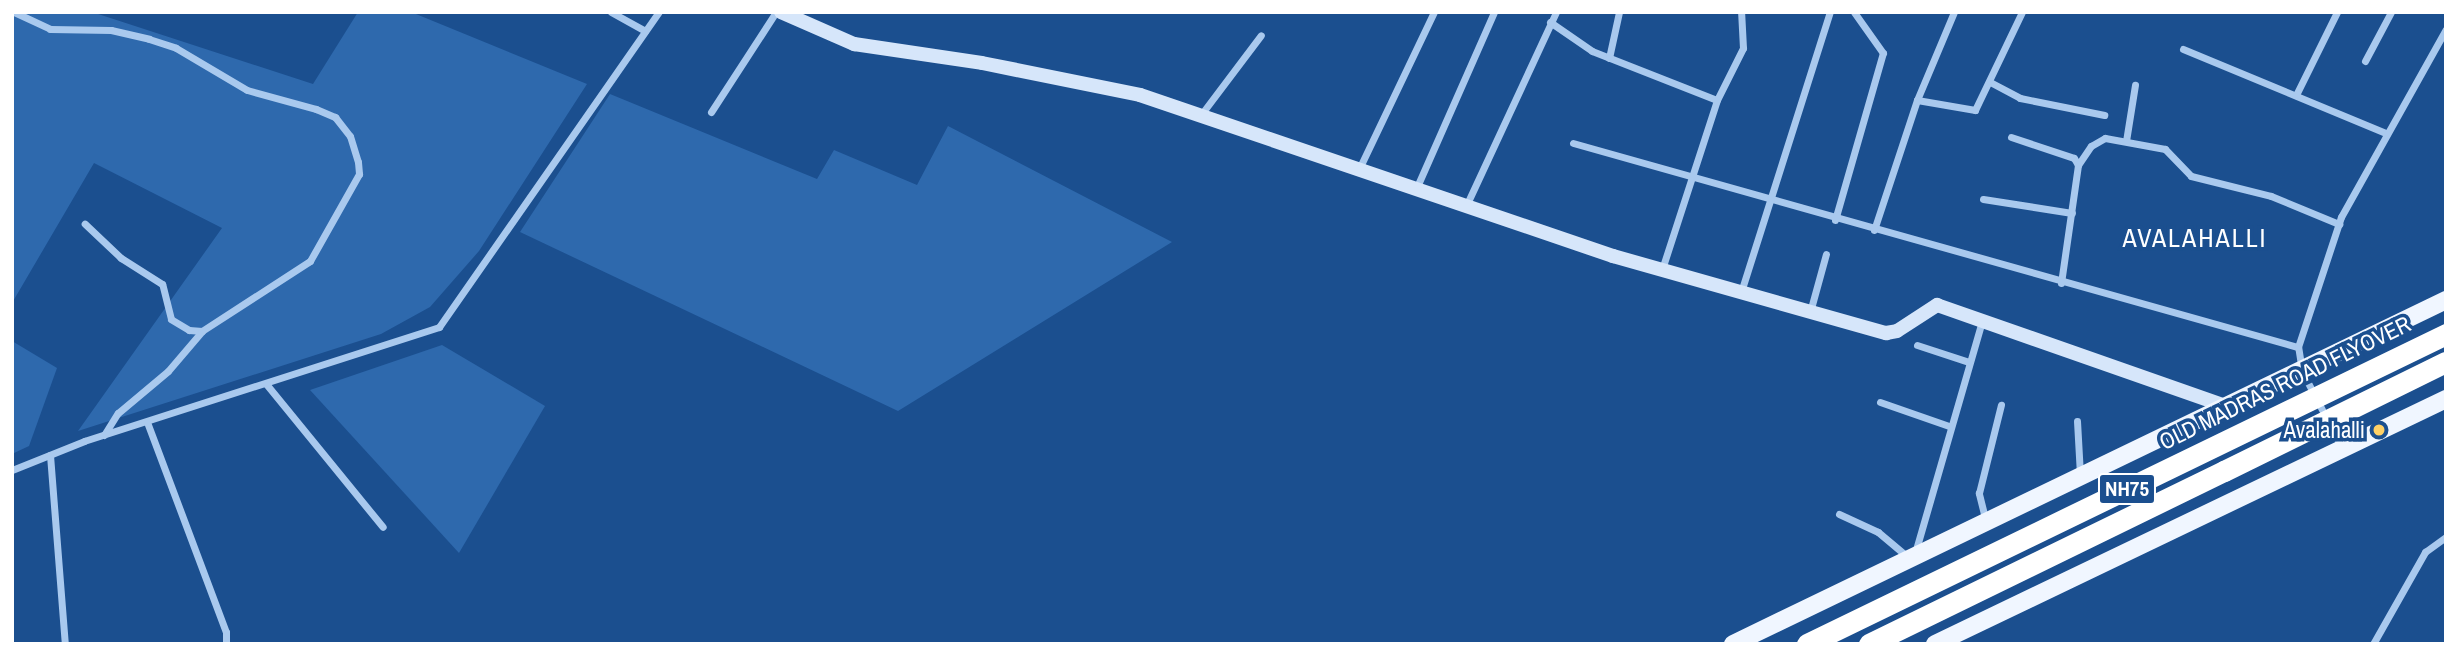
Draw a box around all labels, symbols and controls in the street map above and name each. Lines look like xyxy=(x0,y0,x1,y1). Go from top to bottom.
district label: AVALAHALLI xyxy=(2124,222,2266,254)
street label: OLD MADRAS ROAD FLYOVER xyxy=(2155,310,2415,456)
place label: Avalahalli xyxy=(2284,416,2365,444)
marker: Avalahalli xyxy=(2371,422,2387,438)
road number: NH75 xyxy=(2097,472,2157,506)

